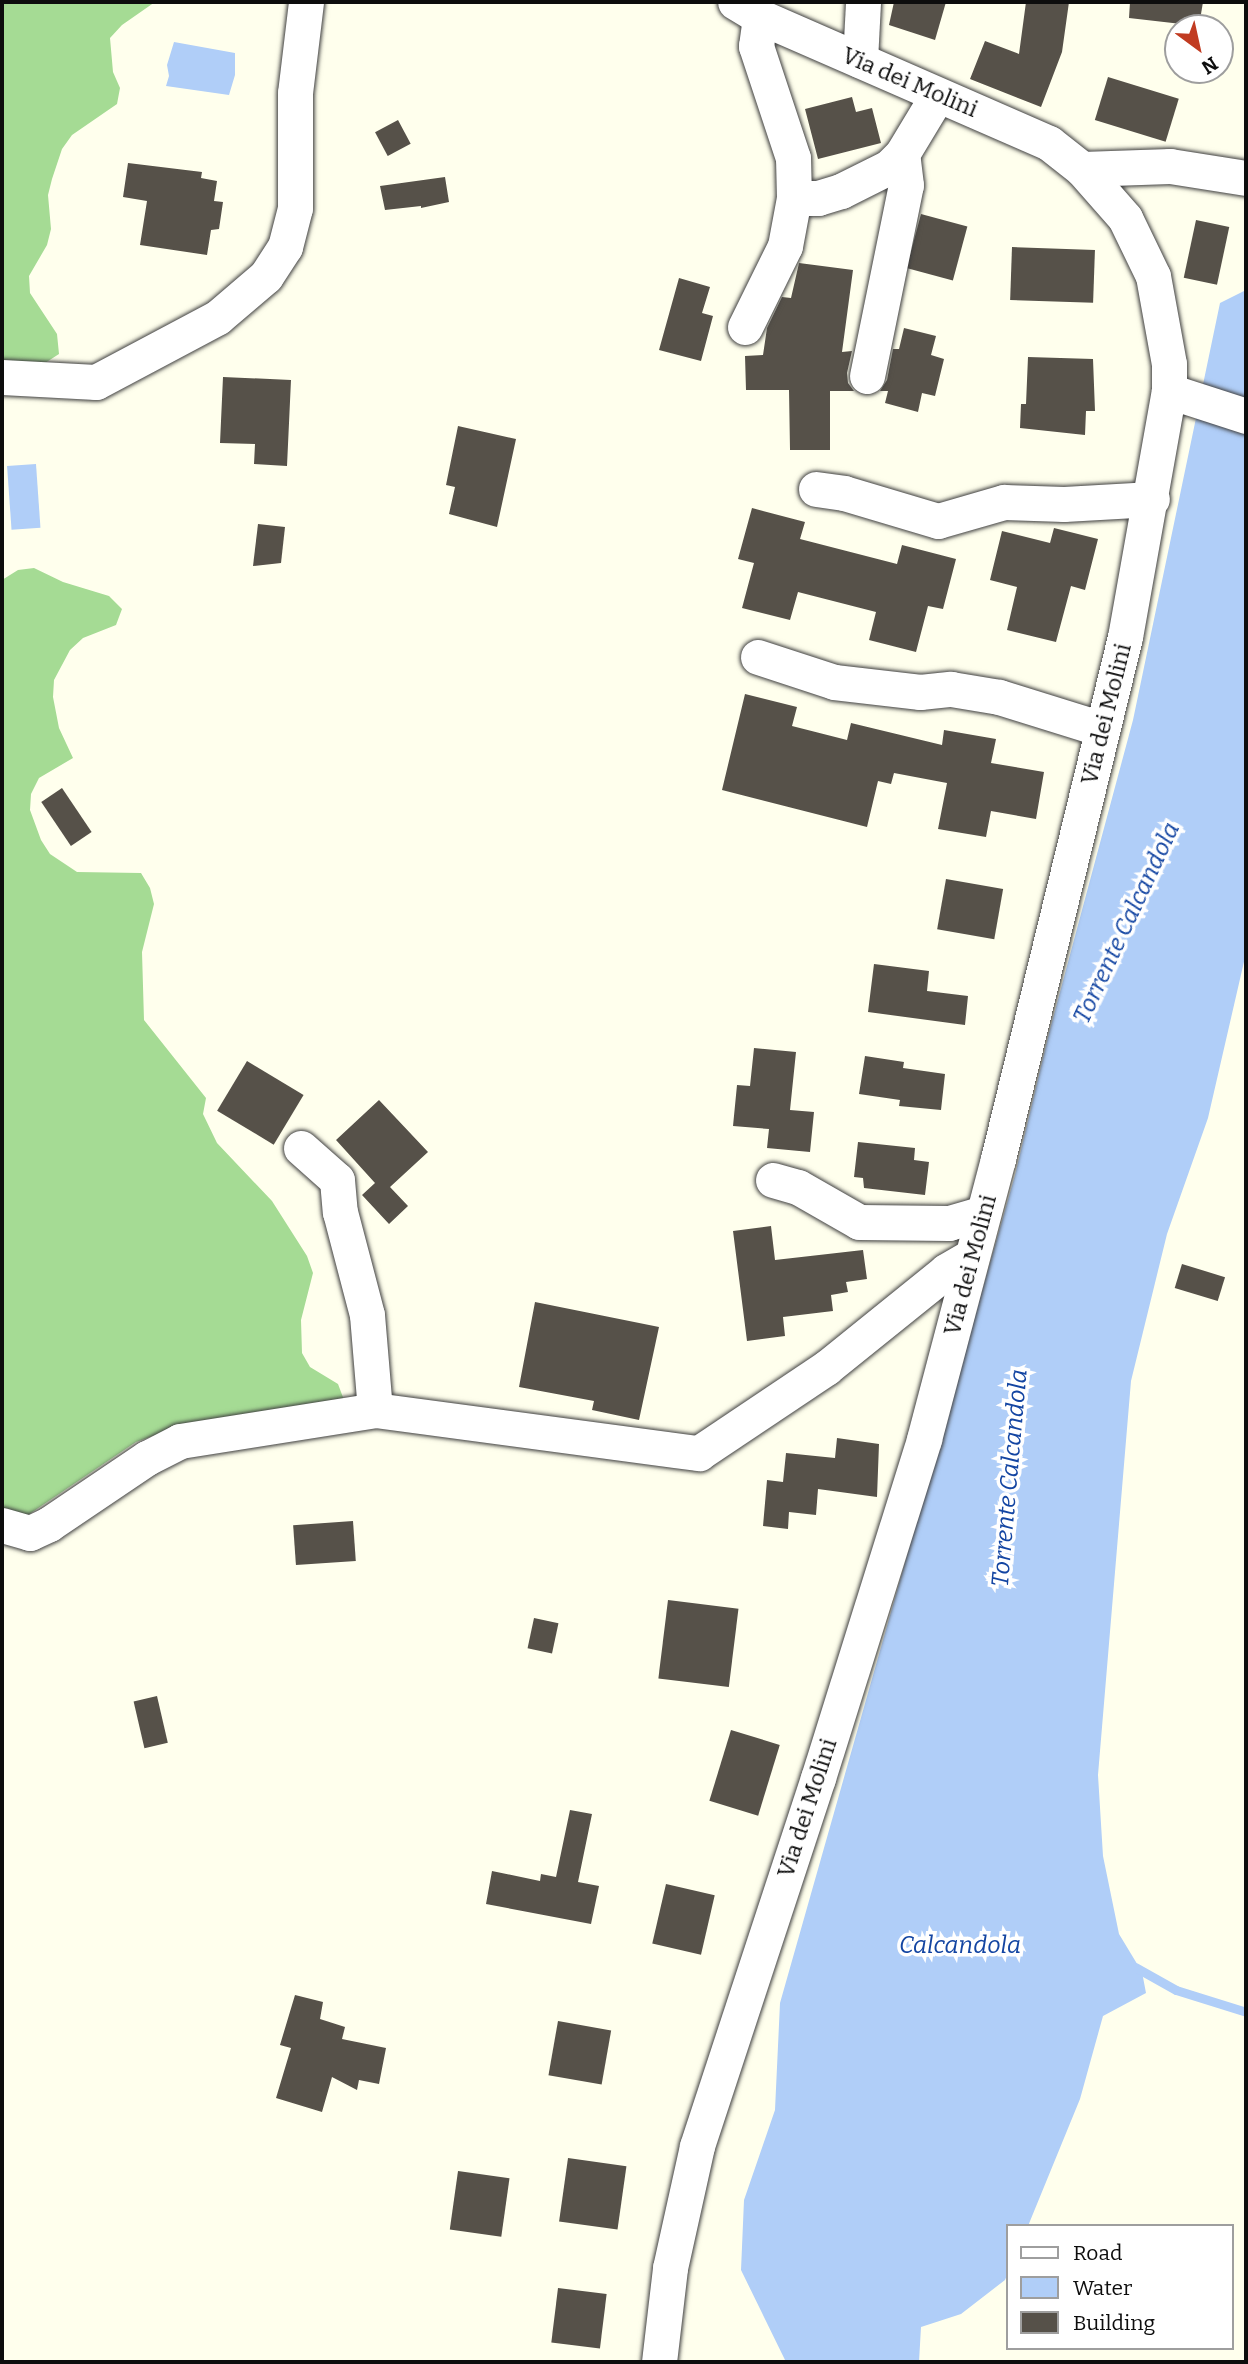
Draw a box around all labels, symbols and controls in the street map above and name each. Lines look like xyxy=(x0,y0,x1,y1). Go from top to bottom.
north arrow xyxy=(1164,14,1234,84)
street label: Via dei Molini xyxy=(838,41,982,123)
text: N xyxy=(1197,52,1222,79)
street label: Via dei Molini xyxy=(1075,641,1137,787)
water label: Torrente Calcandola xyxy=(1068,818,1186,1028)
street label: Via dei Molini xyxy=(938,1192,1002,1338)
water label: Torrente Calcandola xyxy=(986,1368,1034,1588)
street label: Via dei Molini xyxy=(772,1735,842,1881)
water label: Calcandola xyxy=(899,1932,1021,1960)
legend xyxy=(1006,2224,1234,2350)
text: Road xyxy=(1073,2240,1122,2266)
text: Water xyxy=(1073,2275,1132,2301)
text: Building xyxy=(1073,2310,1155,2336)

